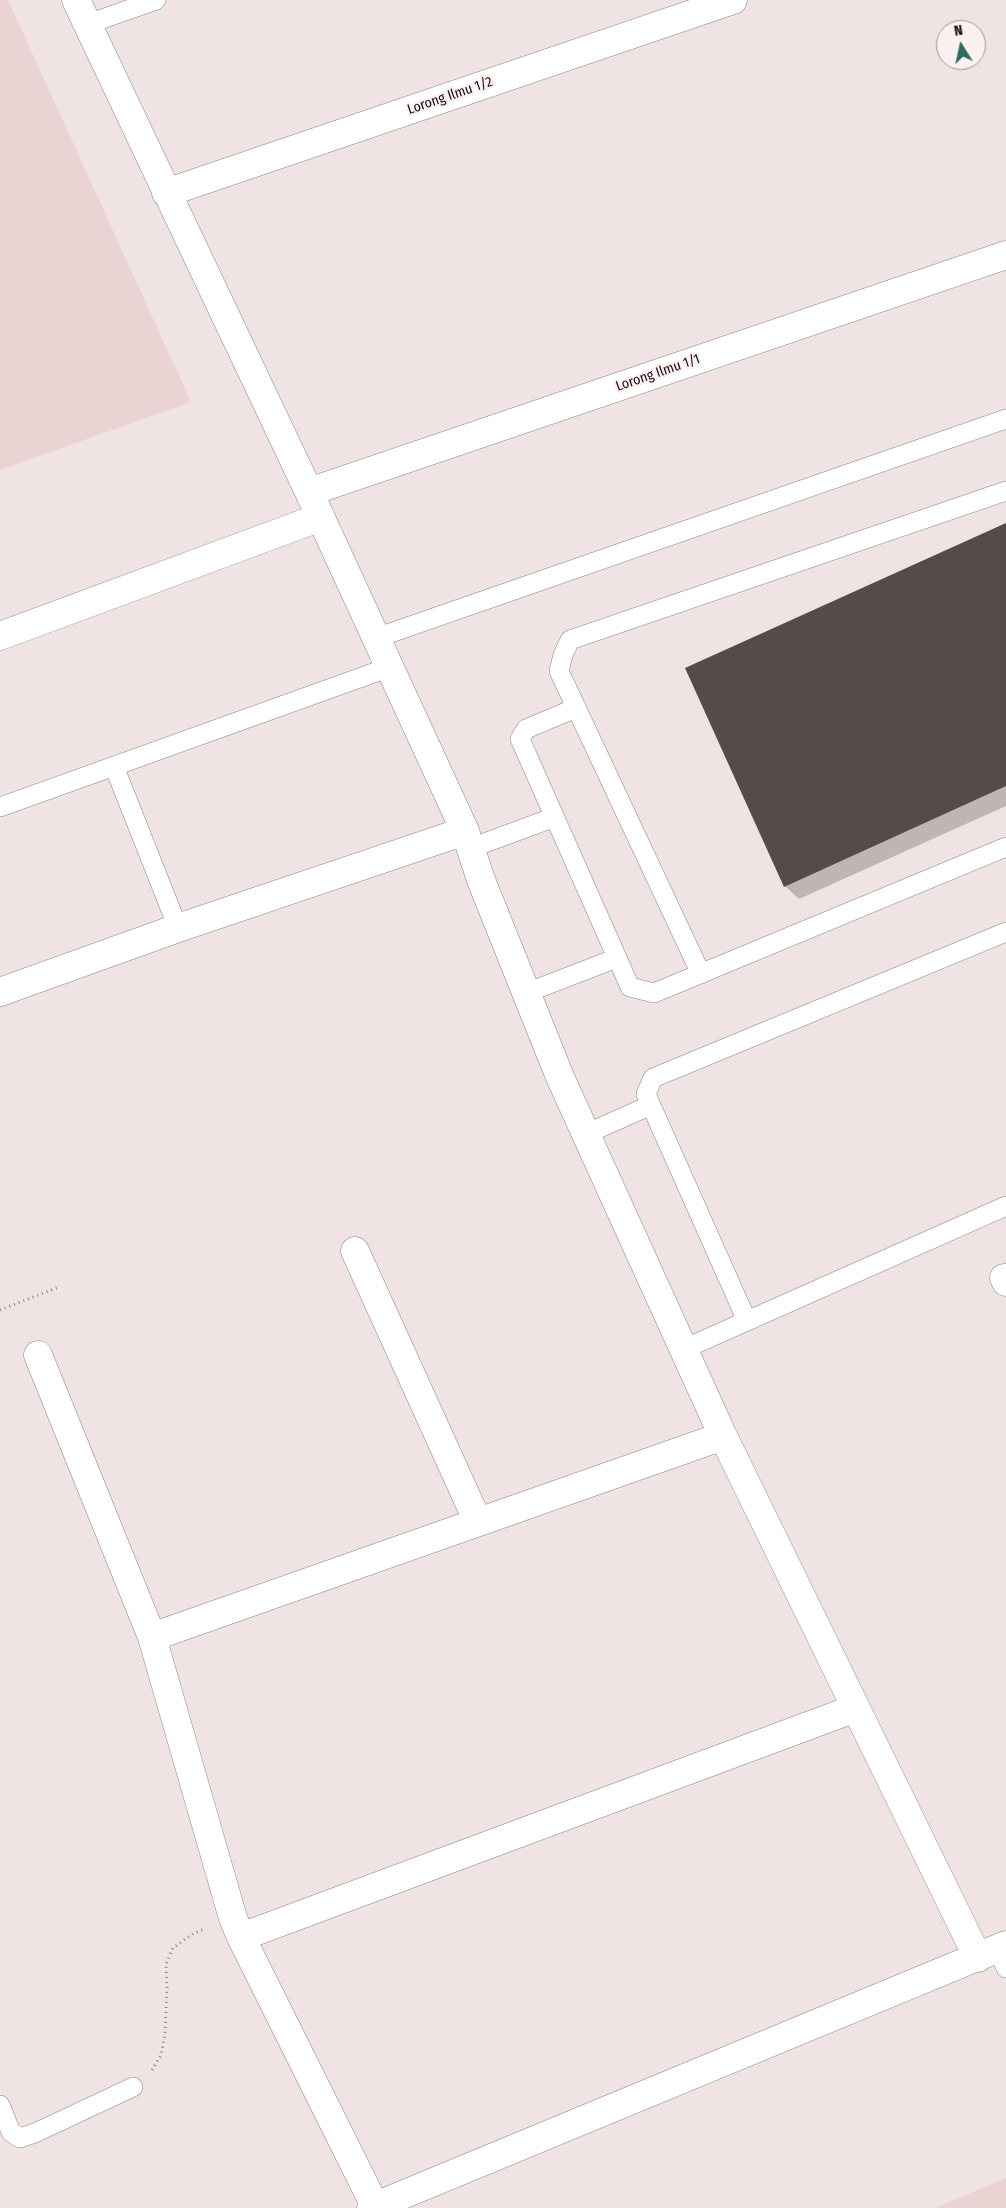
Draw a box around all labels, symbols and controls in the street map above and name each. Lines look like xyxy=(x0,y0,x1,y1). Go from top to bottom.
north arrow xyxy=(936,20,986,70)
text: N xyxy=(953,22,964,40)
street label: Lorong Ilmu 1/2 xyxy=(405,74,495,118)
street label: Lorong Ilmu 1/1 xyxy=(614,351,702,395)

